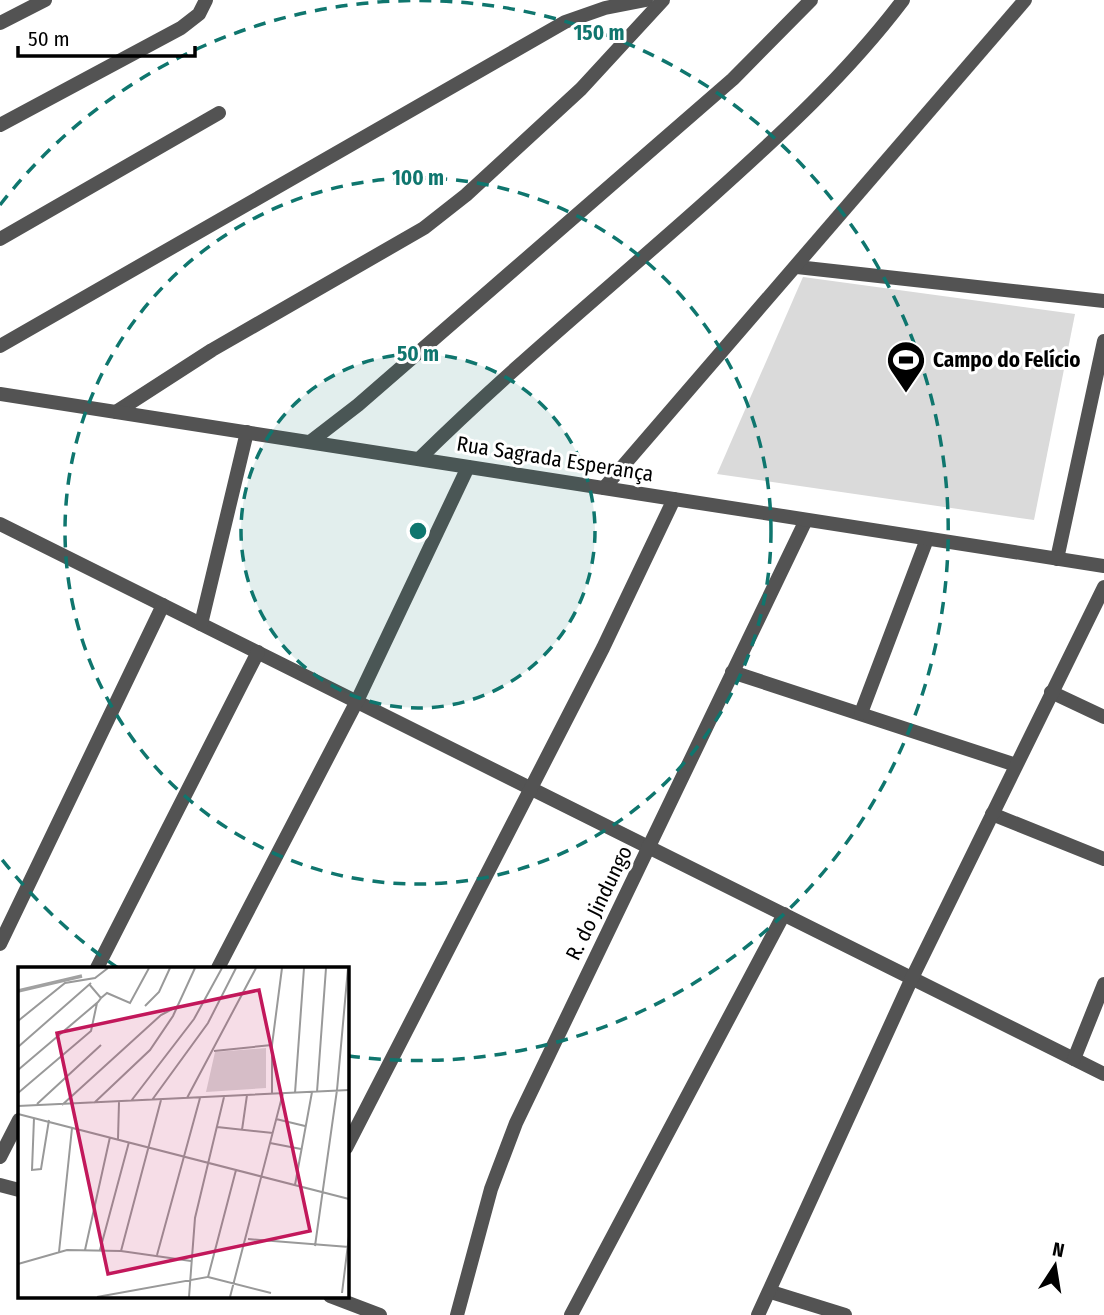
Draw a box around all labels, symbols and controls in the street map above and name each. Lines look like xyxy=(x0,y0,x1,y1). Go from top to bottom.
scale bar xyxy=(18,14,194,58)
text: 150 m xyxy=(573,20,625,46)
text: 50 m xyxy=(28,26,70,52)
text: 100 m xyxy=(392,165,444,191)
sports icon: Campo do Felício xyxy=(885,339,927,394)
text: 50 m xyxy=(397,341,439,367)
place label: Campo do Felício xyxy=(933,347,1080,373)
street label: Rua Sagrada Esperança xyxy=(455,431,655,487)
centre of rings xyxy=(406,519,430,543)
street label: R. do Jindungo xyxy=(560,842,638,964)
inset map xyxy=(18,967,348,1298)
north arrow xyxy=(1020,1231,1090,1301)
text: N xyxy=(1050,1237,1066,1262)

